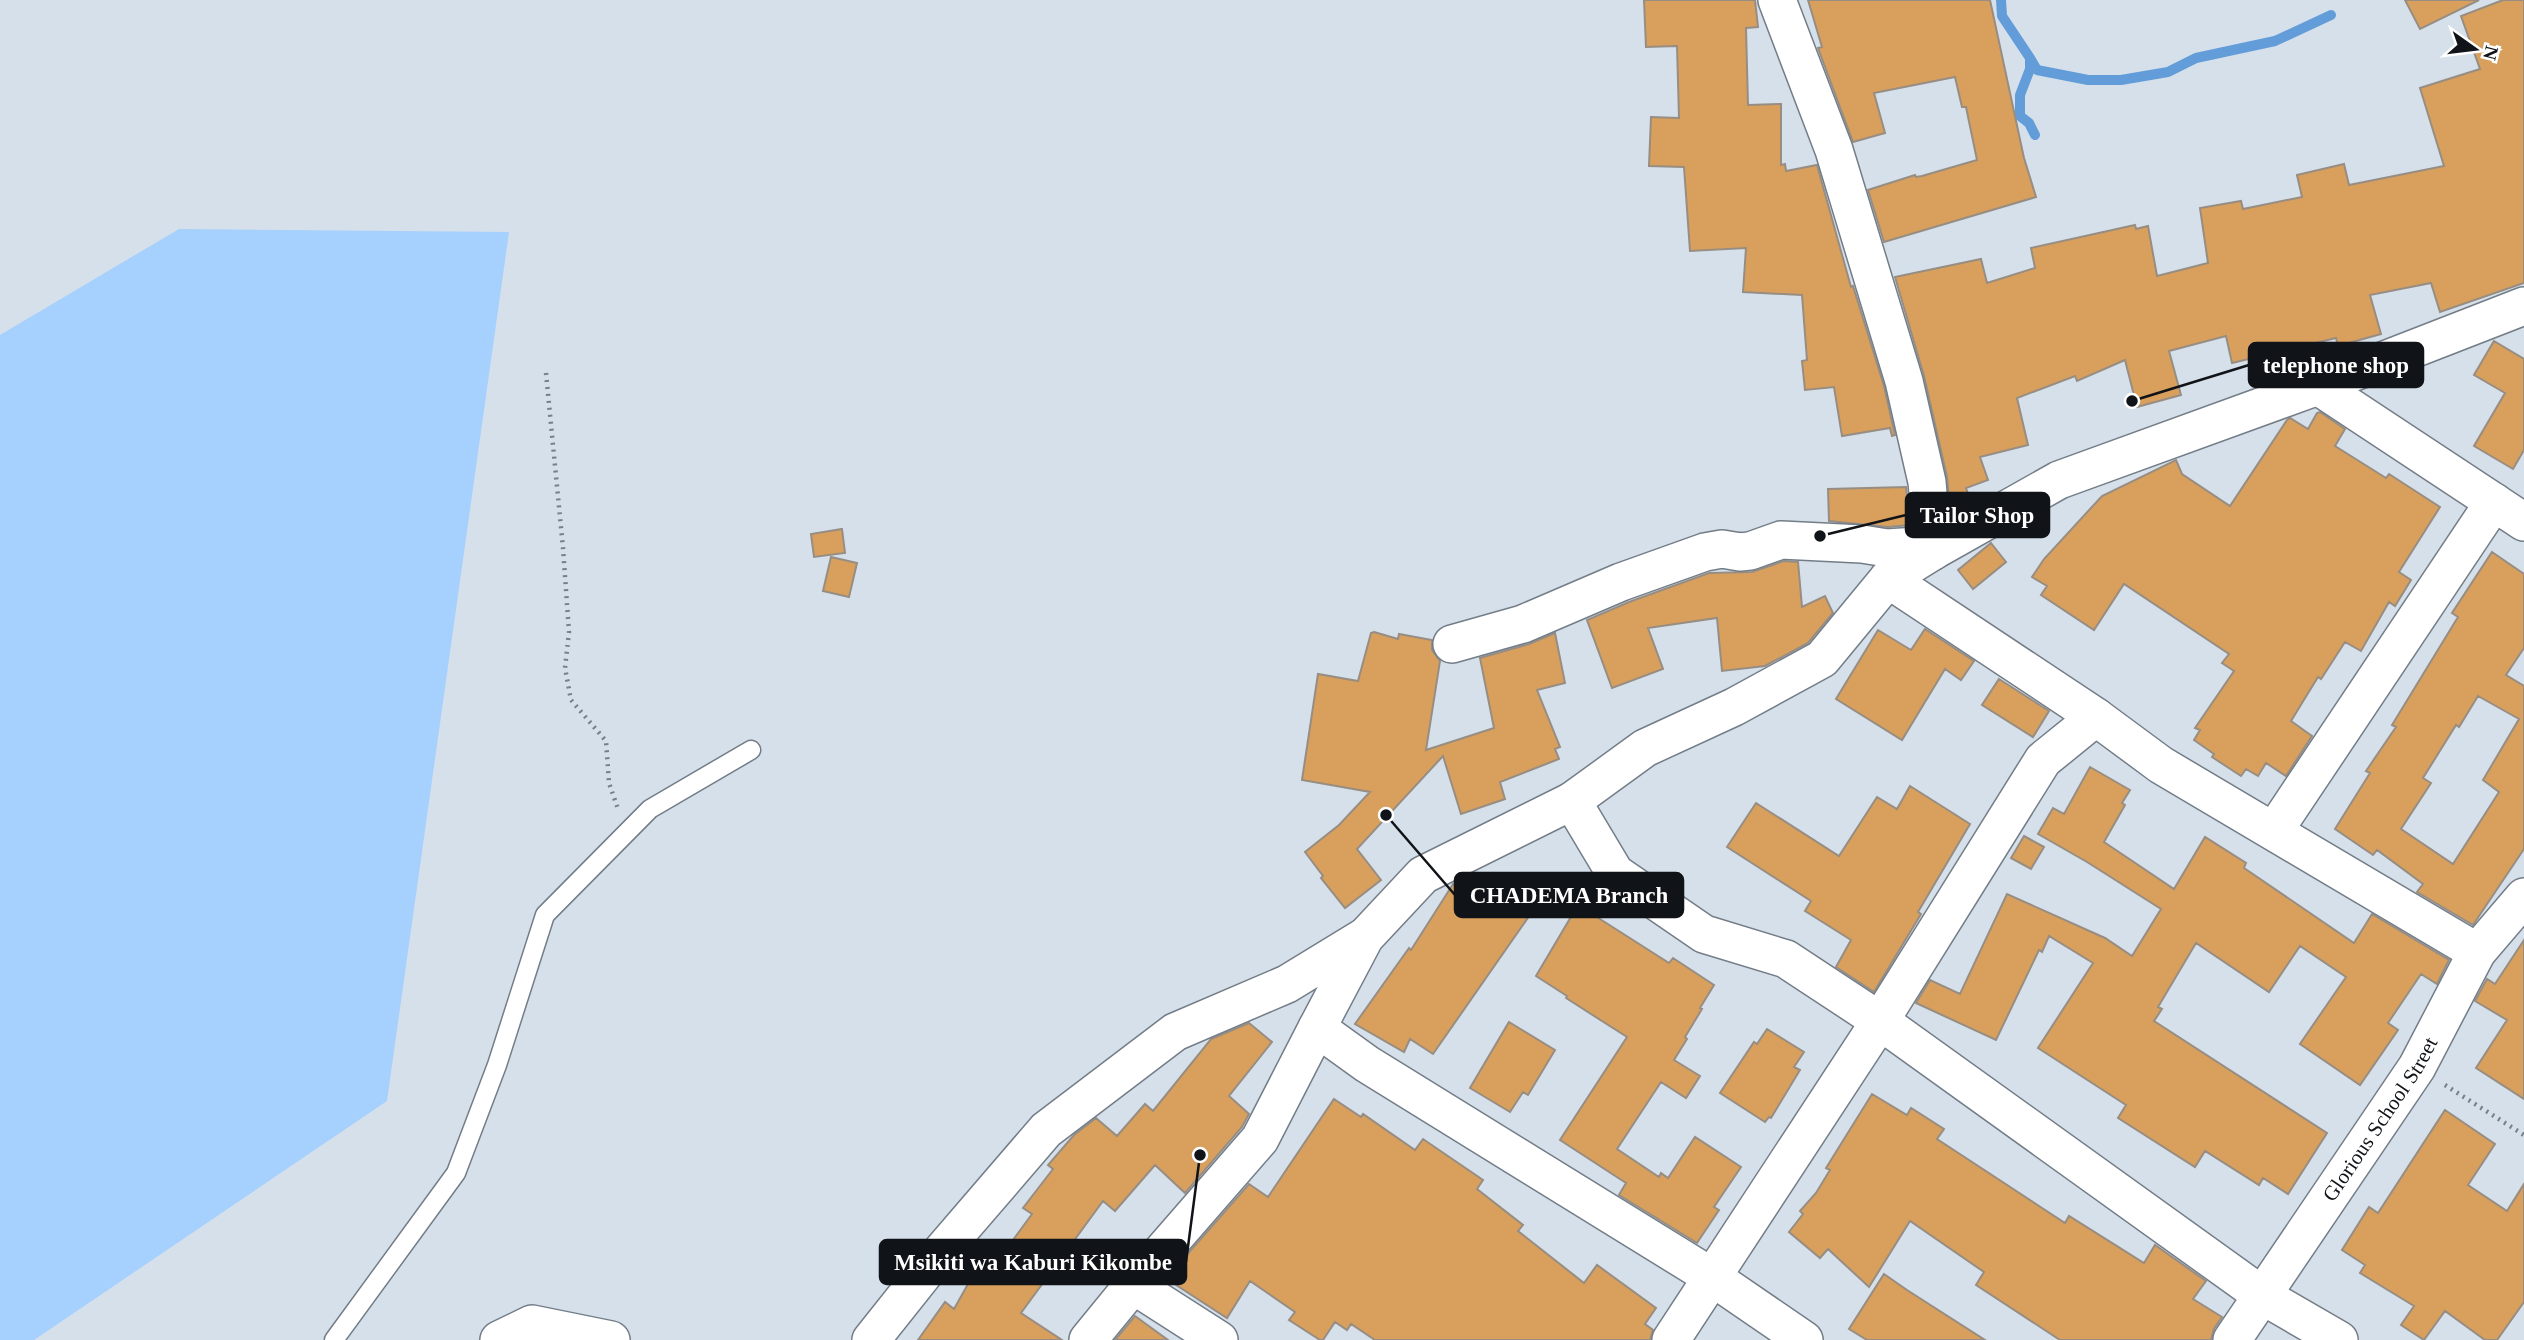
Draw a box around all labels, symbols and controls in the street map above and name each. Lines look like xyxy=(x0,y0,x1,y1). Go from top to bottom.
north arrow xyxy=(2440,14,2510,84)
text: N xyxy=(2479,44,2503,62)
callout: telephone shop xyxy=(2249,343,2423,387)
text: telephone shop xyxy=(2263,353,2409,378)
callout: Tailor Shop xyxy=(1906,493,2049,537)
text: Tailor Shop xyxy=(1920,503,2034,528)
callout: CHADEMA Branch xyxy=(1455,873,1683,917)
text: CHADEMA Branch xyxy=(1470,883,1669,908)
street label: Glorious School Street xyxy=(2318,1033,2442,1206)
callout: Msikiti wa Kaburi Kikombe xyxy=(880,1240,1186,1284)
text: Msikiti wa Kaburi Kikombe xyxy=(894,1250,1172,1275)

